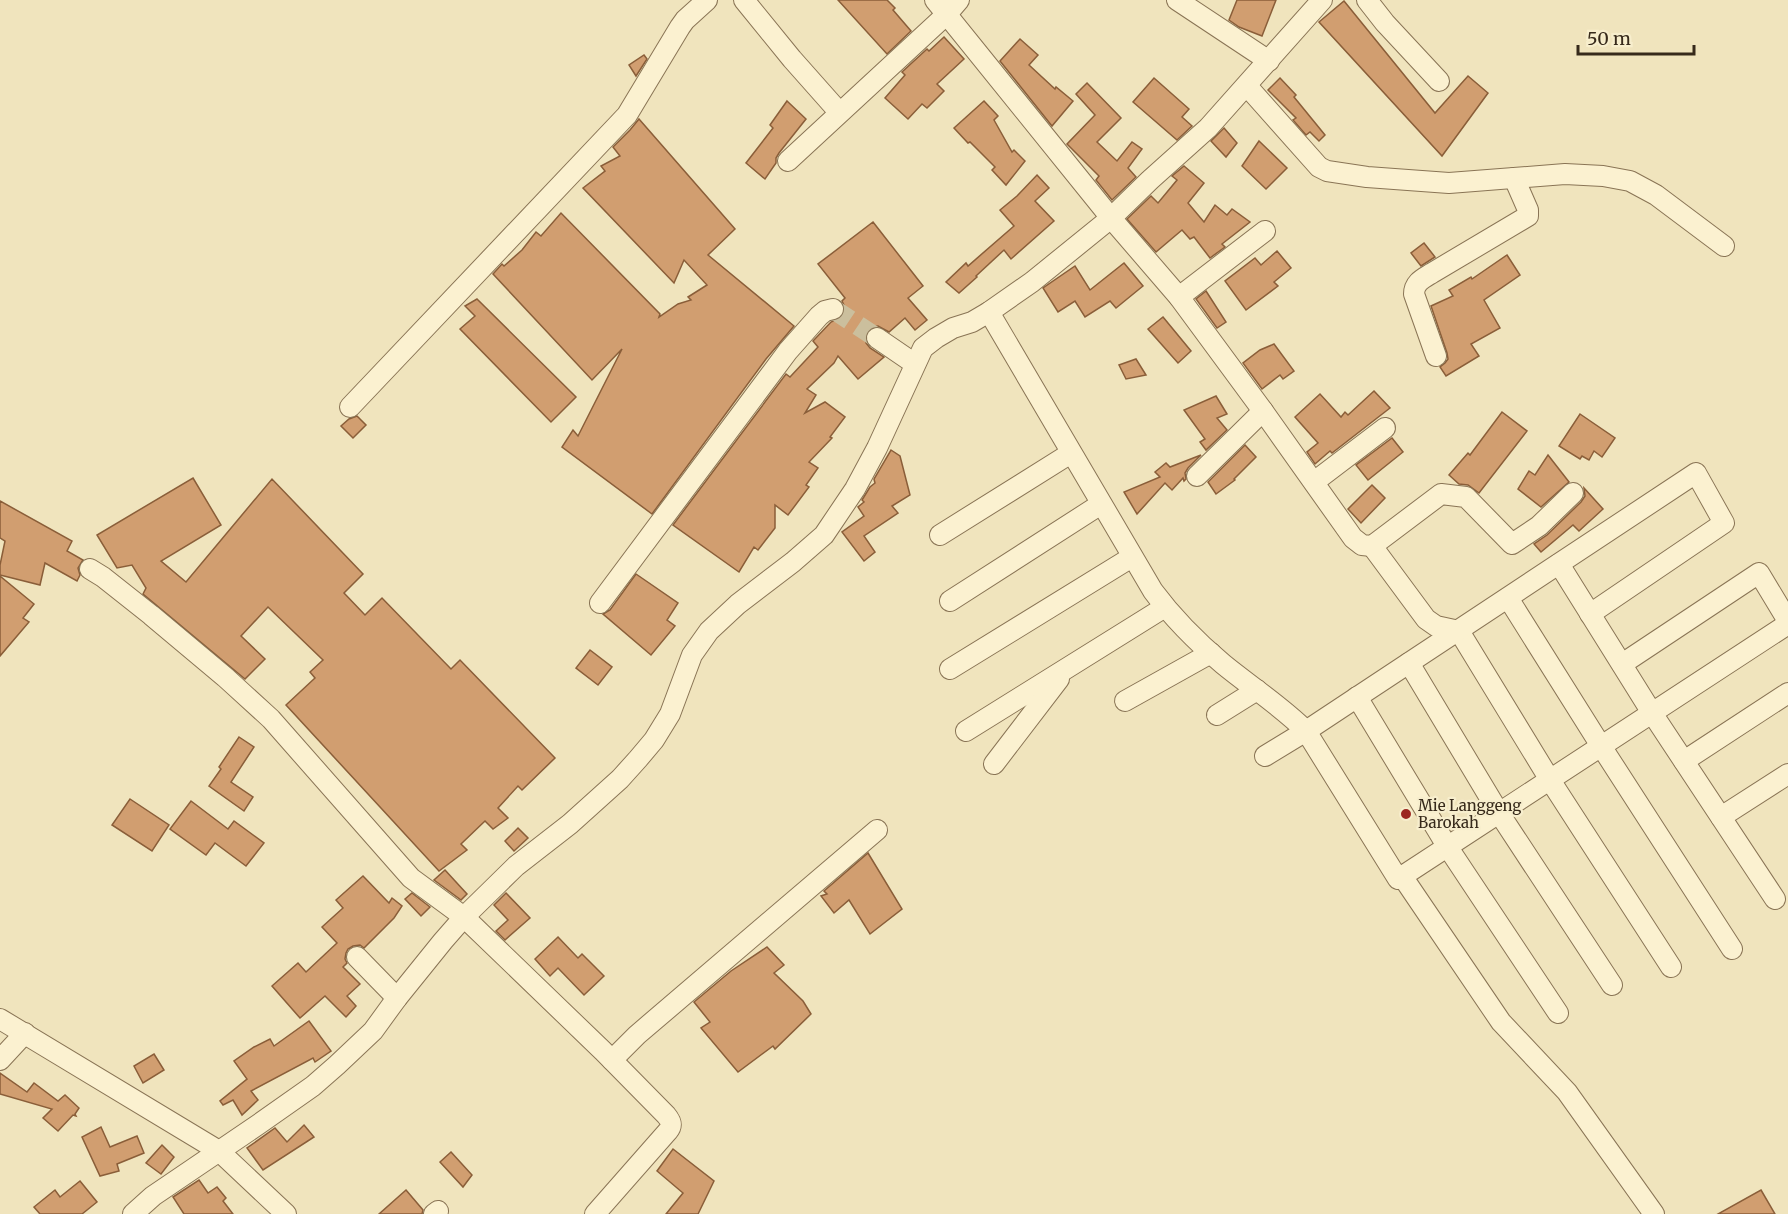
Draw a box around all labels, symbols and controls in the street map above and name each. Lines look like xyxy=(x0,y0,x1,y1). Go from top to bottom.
scale bar xyxy=(1578,18,1694,56)
text: 50 m xyxy=(1587,27,1631,50)
place label: Mie Langgeng Barokah xyxy=(1418,796,1521,832)
marker: Mie Langgeng Barokah xyxy=(1399,807,1413,821)

